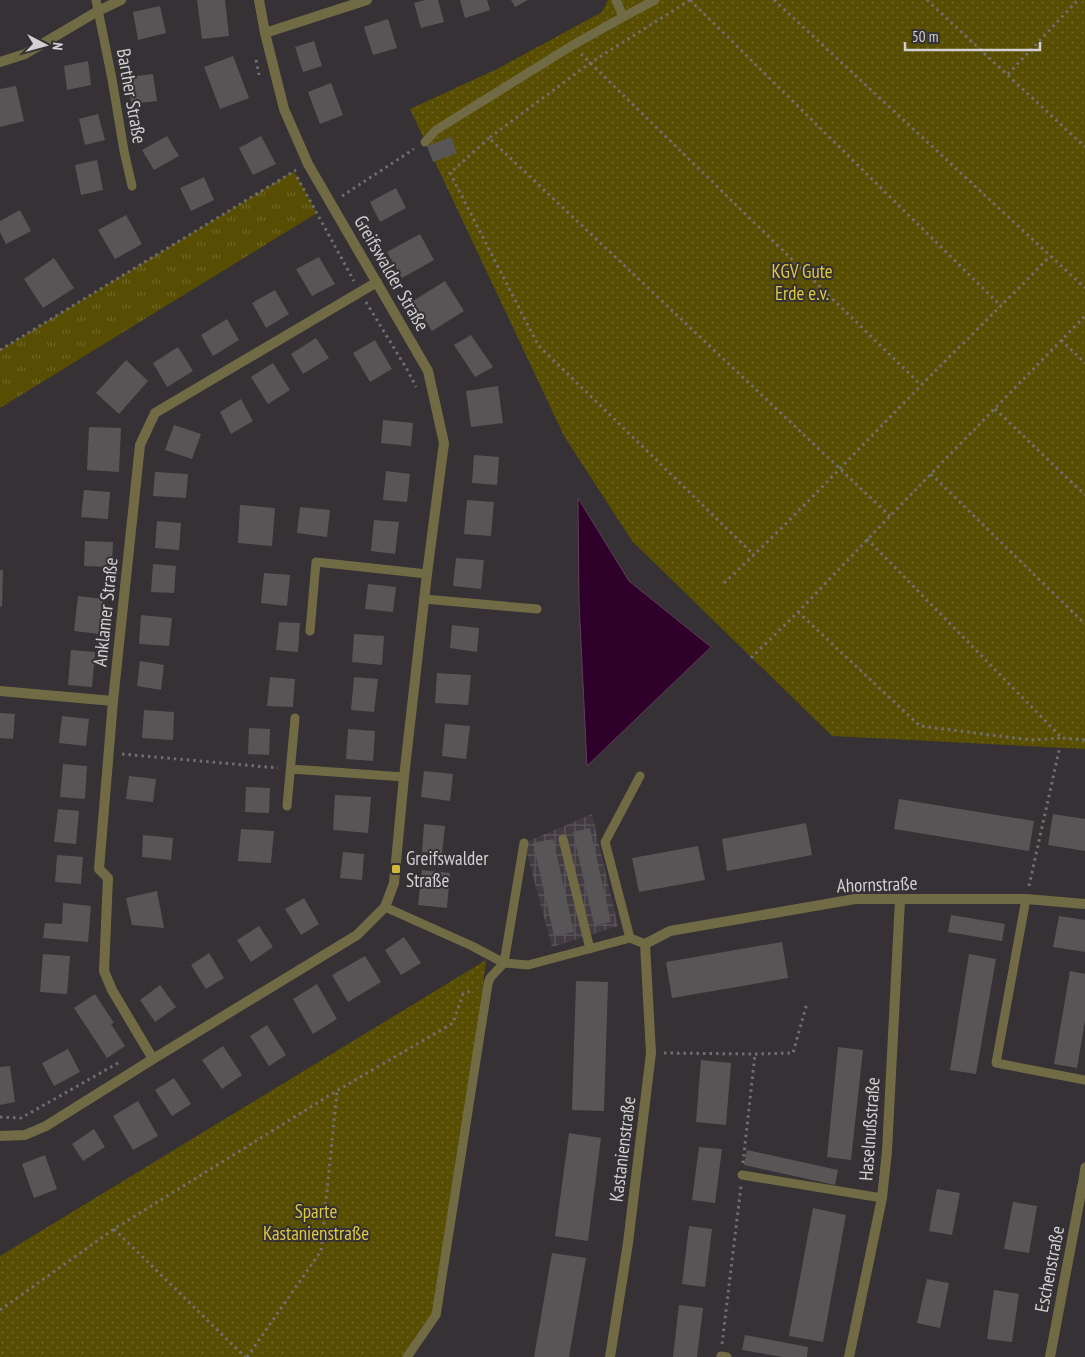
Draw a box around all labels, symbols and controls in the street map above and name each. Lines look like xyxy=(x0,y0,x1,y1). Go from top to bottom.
north arrow xyxy=(20,20,70,70)
scale bar xyxy=(905,20,1040,52)
text: 50 m xyxy=(912,27,938,46)
text: N xyxy=(49,42,67,51)
street label: Barther Straße xyxy=(112,47,152,146)
street label: Greifswalder Straße xyxy=(349,211,435,335)
park label: KGV Gute Erde e.v. xyxy=(771,259,833,305)
street label: Anklamer Straße xyxy=(87,556,123,668)
place label: Greifswalder Straße xyxy=(406,846,489,892)
marker: Greifswalder Straße xyxy=(390,863,402,875)
street label: Ahornstraße xyxy=(836,871,918,897)
street label: Haselnußstraße xyxy=(853,1076,885,1182)
street label: Kastanienstraße xyxy=(604,1095,640,1203)
park label: Sparte Kastanienstraße xyxy=(263,1199,369,1245)
street label: Eschenstraße xyxy=(1029,1224,1069,1314)

